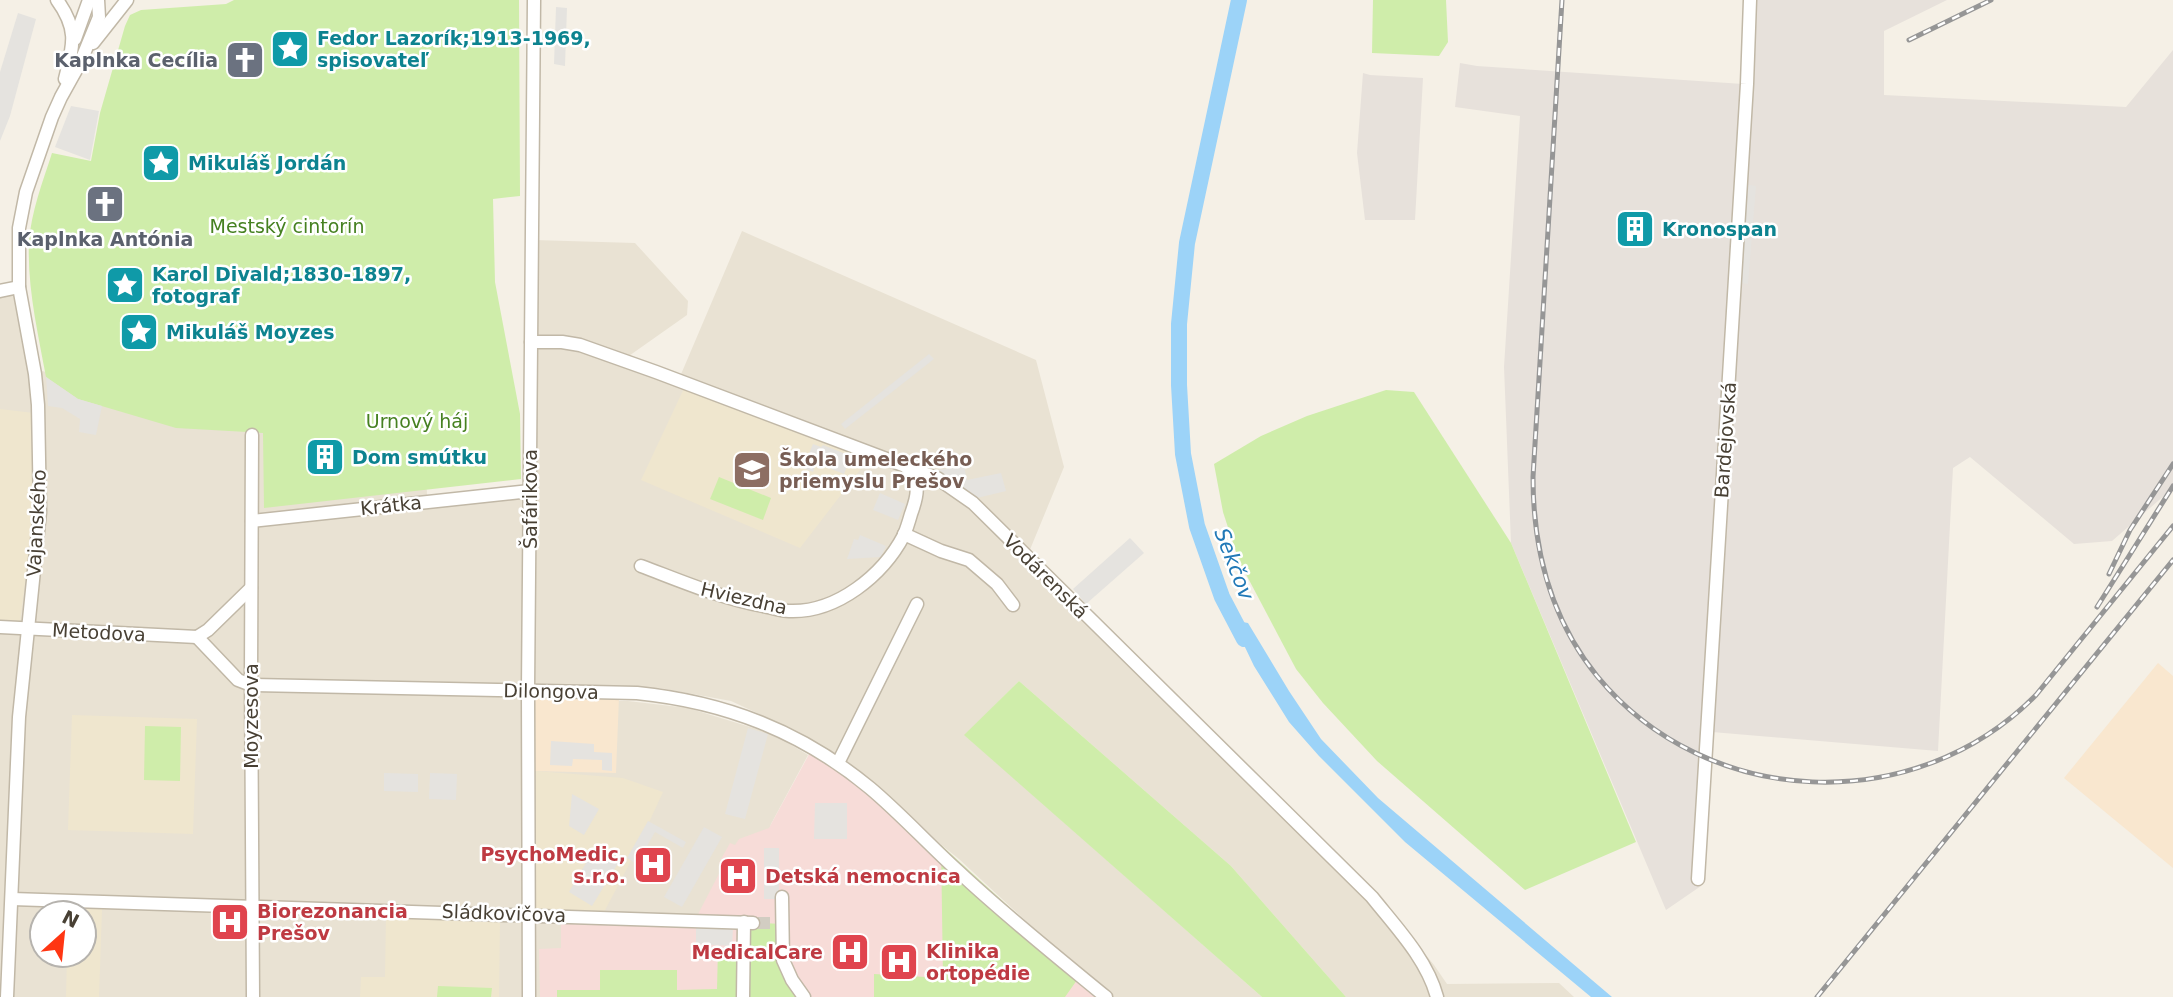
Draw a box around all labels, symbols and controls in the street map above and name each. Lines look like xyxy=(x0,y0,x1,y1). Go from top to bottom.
place label: Fedor Lazorík;1913-1969, spisovateľ xyxy=(317,27,591,71)
place icon: Fedor Lazorík;1913-1969, spisovateľ xyxy=(269,28,311,70)
church icon: Kaplnka Cecília xyxy=(224,39,266,81)
place label: Kaplnka Cecília xyxy=(54,49,218,71)
place icon: Mikuláš Jordán xyxy=(140,142,182,184)
place label: Mikuláš Jordán xyxy=(188,152,346,174)
church icon: Kaplnka Antónia xyxy=(84,183,126,225)
building icon: Kronospan xyxy=(1614,208,1656,250)
park label: Mestský cintorín xyxy=(210,215,364,237)
place label: Kronospan xyxy=(1662,218,1777,240)
place label: Kaplnka Antónia xyxy=(17,228,193,250)
place label: Karol Divald;1830-1897, fotograf xyxy=(152,263,411,307)
place icon: Karol Divald;1830-1897, fotograf xyxy=(104,264,146,306)
place icon: Mikuláš Moyzes xyxy=(118,311,160,353)
place label: Mikuláš Moyzes xyxy=(166,321,334,343)
street label: Bardejovská xyxy=(1710,381,1740,499)
park label: Urnový háj xyxy=(366,410,468,432)
building icon: Dom smútku xyxy=(304,436,346,478)
place label: Dom smútku xyxy=(352,446,487,468)
place label: Škola umeleckého priemyslu Prešov xyxy=(779,447,972,492)
street label: Šafárikova xyxy=(518,449,541,549)
school or university icon: Škola umeleckého priemyslu Prešov xyxy=(731,449,773,491)
street label: Vajanského xyxy=(22,469,50,577)
street label: Krátka xyxy=(359,491,423,519)
water label: Sekčov xyxy=(1209,525,1259,604)
street label: Vodárenská xyxy=(999,529,1093,623)
street label: Hviezdna xyxy=(699,577,789,619)
street label: Metodova xyxy=(52,619,146,645)
street label: Moyzesova xyxy=(240,663,262,769)
street label: Dilongova xyxy=(503,679,599,703)
place label: PsychoMedic, s.r.o. xyxy=(480,843,626,887)
hospital icon: PsychoMedic, s.r.o. xyxy=(632,844,674,886)
hospital icon: Detská nemocnica xyxy=(717,855,759,897)
place label: Detská nemocnica xyxy=(765,865,961,887)
north arrow xyxy=(28,899,98,969)
place label: Biorezonancia Prešov xyxy=(257,900,408,944)
street label: Sládkovičova xyxy=(441,900,567,926)
hospital icon: Biorezonancia Prešov xyxy=(209,901,251,943)
text: N xyxy=(59,905,83,932)
hospital icon: MedicalCare xyxy=(829,931,871,973)
place label: Klinika ortopédie xyxy=(926,940,1030,984)
place label: MedicalCare xyxy=(691,941,823,963)
hospital icon: Klinika ortopédie xyxy=(878,941,920,983)

